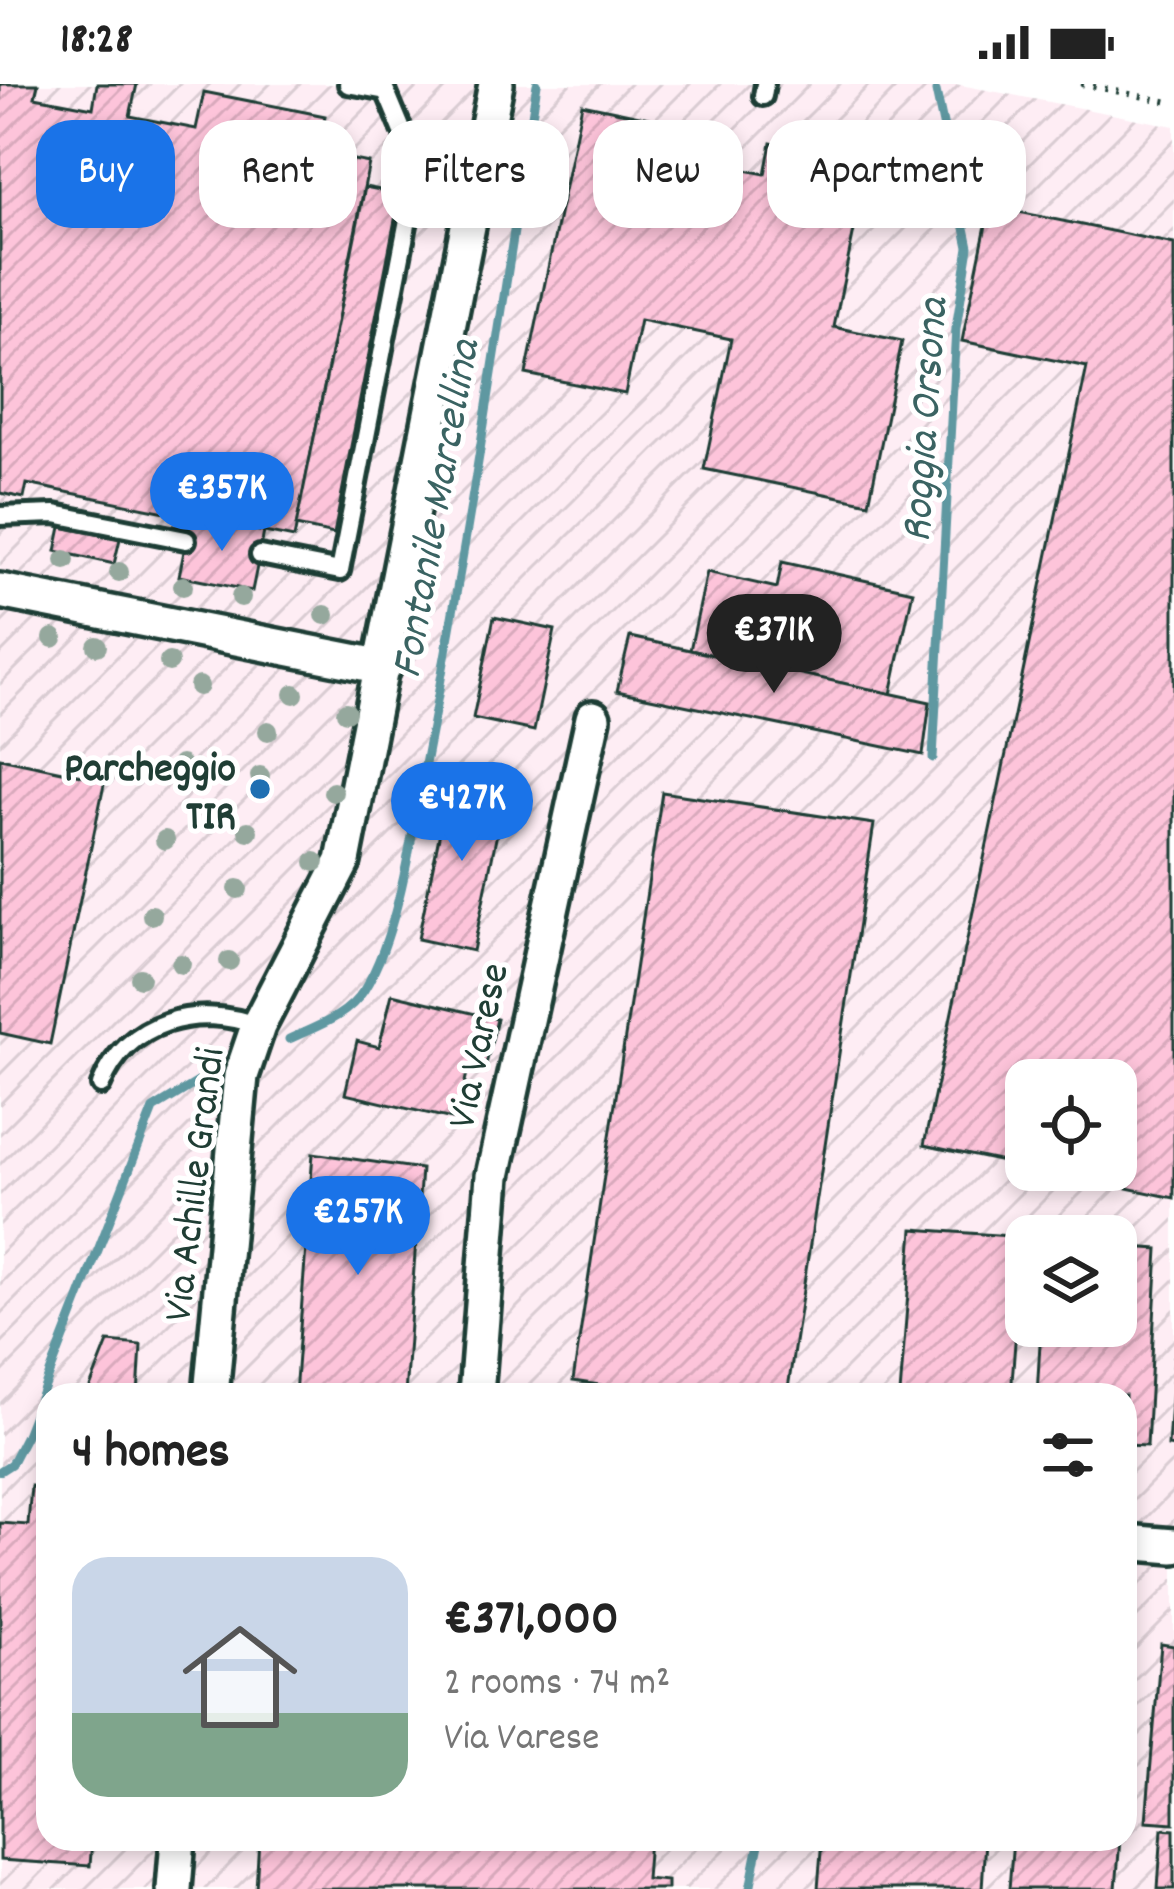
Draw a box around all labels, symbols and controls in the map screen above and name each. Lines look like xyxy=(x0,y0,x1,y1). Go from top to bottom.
text: 18:28 xyxy=(60,10,133,74)
chip: Buy xyxy=(36,120,175,228)
chip: Rent xyxy=(199,120,357,228)
chip: Filters xyxy=(381,120,569,228)
chip: New xyxy=(593,120,743,228)
chip: Apartment xyxy=(767,120,1026,228)
water label: Roggia Orsona xyxy=(888,294,969,545)
water label: Fontanile Marcellina xyxy=(378,333,500,683)
pin: €357K xyxy=(138,452,306,554)
text: €357K xyxy=(177,463,267,518)
pin: €371K xyxy=(690,594,858,696)
text: €371K xyxy=(734,605,814,660)
place label: Parcheggio TIR xyxy=(64,742,236,850)
pin: €427K xyxy=(378,762,546,864)
text: €427K xyxy=(418,773,506,828)
marker: Parcheggio TIR xyxy=(247,776,273,802)
street label: Via Varese xyxy=(435,958,529,1135)
street label: Via Achille Grandi xyxy=(151,1045,245,1325)
map controls xyxy=(1005,1059,1137,1347)
button: locate xyxy=(1005,1059,1137,1191)
pin: €257K xyxy=(274,1176,442,1278)
text: €257K xyxy=(313,1187,403,1242)
button: layers xyxy=(1005,1215,1137,1347)
text: 4 homes xyxy=(72,1419,230,1491)
icon: filters xyxy=(1035,1422,1101,1488)
text: €371,000 xyxy=(444,1586,619,1658)
icon: home xyxy=(168,1605,312,1749)
text: 2 rooms · 74 m² xyxy=(444,1658,670,1713)
text: Via Varese xyxy=(444,1713,599,1768)

